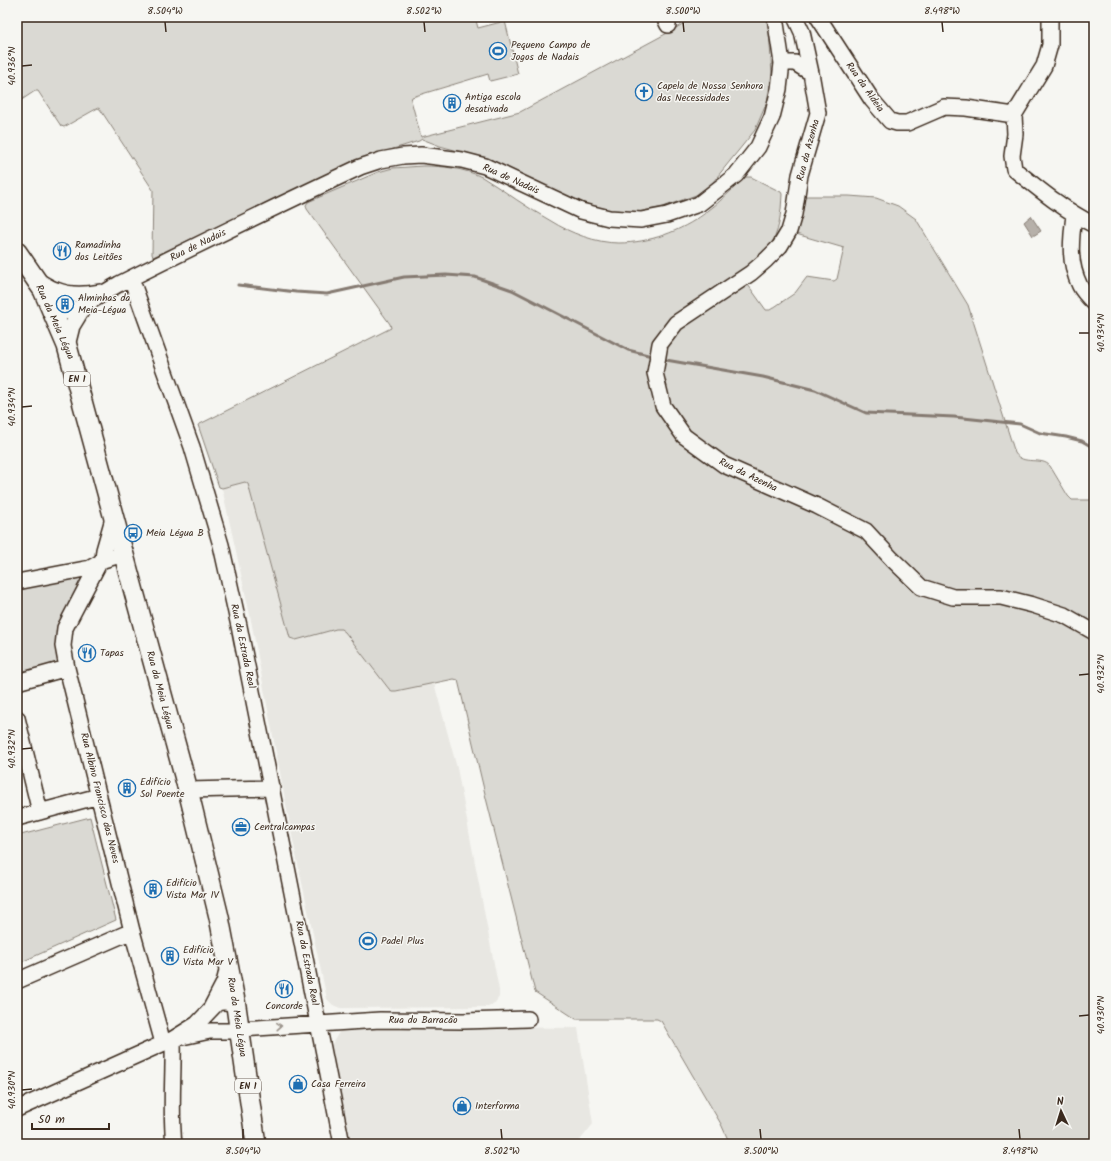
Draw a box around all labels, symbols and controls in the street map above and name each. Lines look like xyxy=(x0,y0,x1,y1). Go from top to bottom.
text: 8.504°W xyxy=(147,3,183,19)
text: 8.502°W xyxy=(406,3,442,19)
text: 8.500°W xyxy=(666,3,701,19)
text: 8.498°W xyxy=(924,3,960,19)
place label: Pequeno Campo de Jogos de Nadais xyxy=(511,37,591,65)
sports icon: Pequeno Campo de Jogos de Nadais xyxy=(488,41,508,61)
text: 40.936°N xyxy=(4,46,20,86)
street label: Rua da Aldeia xyxy=(842,59,888,116)
place label: Capela de Nossa Senhora das Necessidades xyxy=(657,78,763,106)
church icon: Capela de Nossa Senhora das Necessidades xyxy=(634,82,654,102)
place label: Antiga escola desativada xyxy=(465,89,521,117)
building icon: Antiga escola desativada xyxy=(442,93,462,113)
street label: Rua da Azenha xyxy=(792,117,824,183)
street label: Rua de Nadais xyxy=(480,159,543,199)
street label: Rua de Nadais xyxy=(167,224,229,265)
place label: Ramadinha dos Leitões xyxy=(75,237,123,265)
restaurant icon: Ramadinha dos Leitões xyxy=(52,241,72,261)
street label: Rua da Meia Légua xyxy=(31,282,79,362)
place label: Alminhas da Meia-Légua xyxy=(78,290,131,318)
building icon: Alminhas da Meia-Légua xyxy=(55,294,75,314)
text: 40.934°N xyxy=(1093,313,1109,353)
road number: EN 1 xyxy=(64,372,90,386)
text: 40.934°N xyxy=(4,387,20,427)
street label: Rua da Azenha xyxy=(716,454,780,496)
bus stop icon: Meia Légua B xyxy=(123,523,143,543)
place label: Meia Légua B xyxy=(146,525,204,541)
street label: Rua da Estrada Real xyxy=(226,602,260,690)
restaurant icon: Tapas xyxy=(77,643,97,663)
place label: Tapas xyxy=(100,645,125,661)
street label: Rua da Meia Légua xyxy=(142,649,178,731)
text: 40.932°N xyxy=(1093,654,1109,694)
text: 40.932°N xyxy=(4,729,20,769)
street label: Rua Albino Francisco das Neves xyxy=(76,731,124,866)
place label: Edifício Sol Poente xyxy=(140,774,185,802)
building icon: Edifício Sol Poente xyxy=(117,778,137,798)
office icon: Centralcampas xyxy=(231,817,251,837)
place label: Centralcampas xyxy=(254,819,316,835)
place label: Edifício Vista Mar IV xyxy=(166,875,220,903)
building icon: Edifício Vista Mar IV xyxy=(143,879,163,899)
street label: Rua da Estrada Real xyxy=(291,919,323,1007)
sports icon: Padel Plus xyxy=(358,931,378,951)
place label: Padel Plus xyxy=(381,933,425,949)
place label: Edifício Vista Mar V xyxy=(183,942,233,970)
building icon: Edifício Vista Mar V xyxy=(160,946,180,966)
street label: Rua da Meia Légua xyxy=(223,976,251,1058)
restaurant icon: Concorde xyxy=(274,979,294,999)
text: 40.930°N xyxy=(1093,995,1109,1034)
place label: Concorde xyxy=(265,998,303,1014)
street label: Rua do Barracão xyxy=(389,1012,458,1028)
one-way arrow xyxy=(276,1022,282,1031)
text: 40.930°N xyxy=(4,1070,20,1109)
shop icon: Casa Ferreira xyxy=(288,1074,308,1094)
place label: Casa Ferreira xyxy=(311,1076,366,1092)
road number: EN 1 xyxy=(235,1079,261,1093)
north arrow xyxy=(1041,1091,1081,1131)
text: N xyxy=(1056,1093,1065,1111)
shop icon: Interforma xyxy=(452,1096,472,1116)
place label: Interforma xyxy=(475,1098,520,1114)
scale bar xyxy=(32,1105,109,1131)
text: 50 m xyxy=(38,1110,65,1129)
text: 8.504°W xyxy=(225,1143,261,1159)
text: 8.502°W xyxy=(484,1143,520,1159)
text: 8.500°W xyxy=(744,1143,779,1159)
text: 8.498°W xyxy=(1002,1143,1038,1159)

